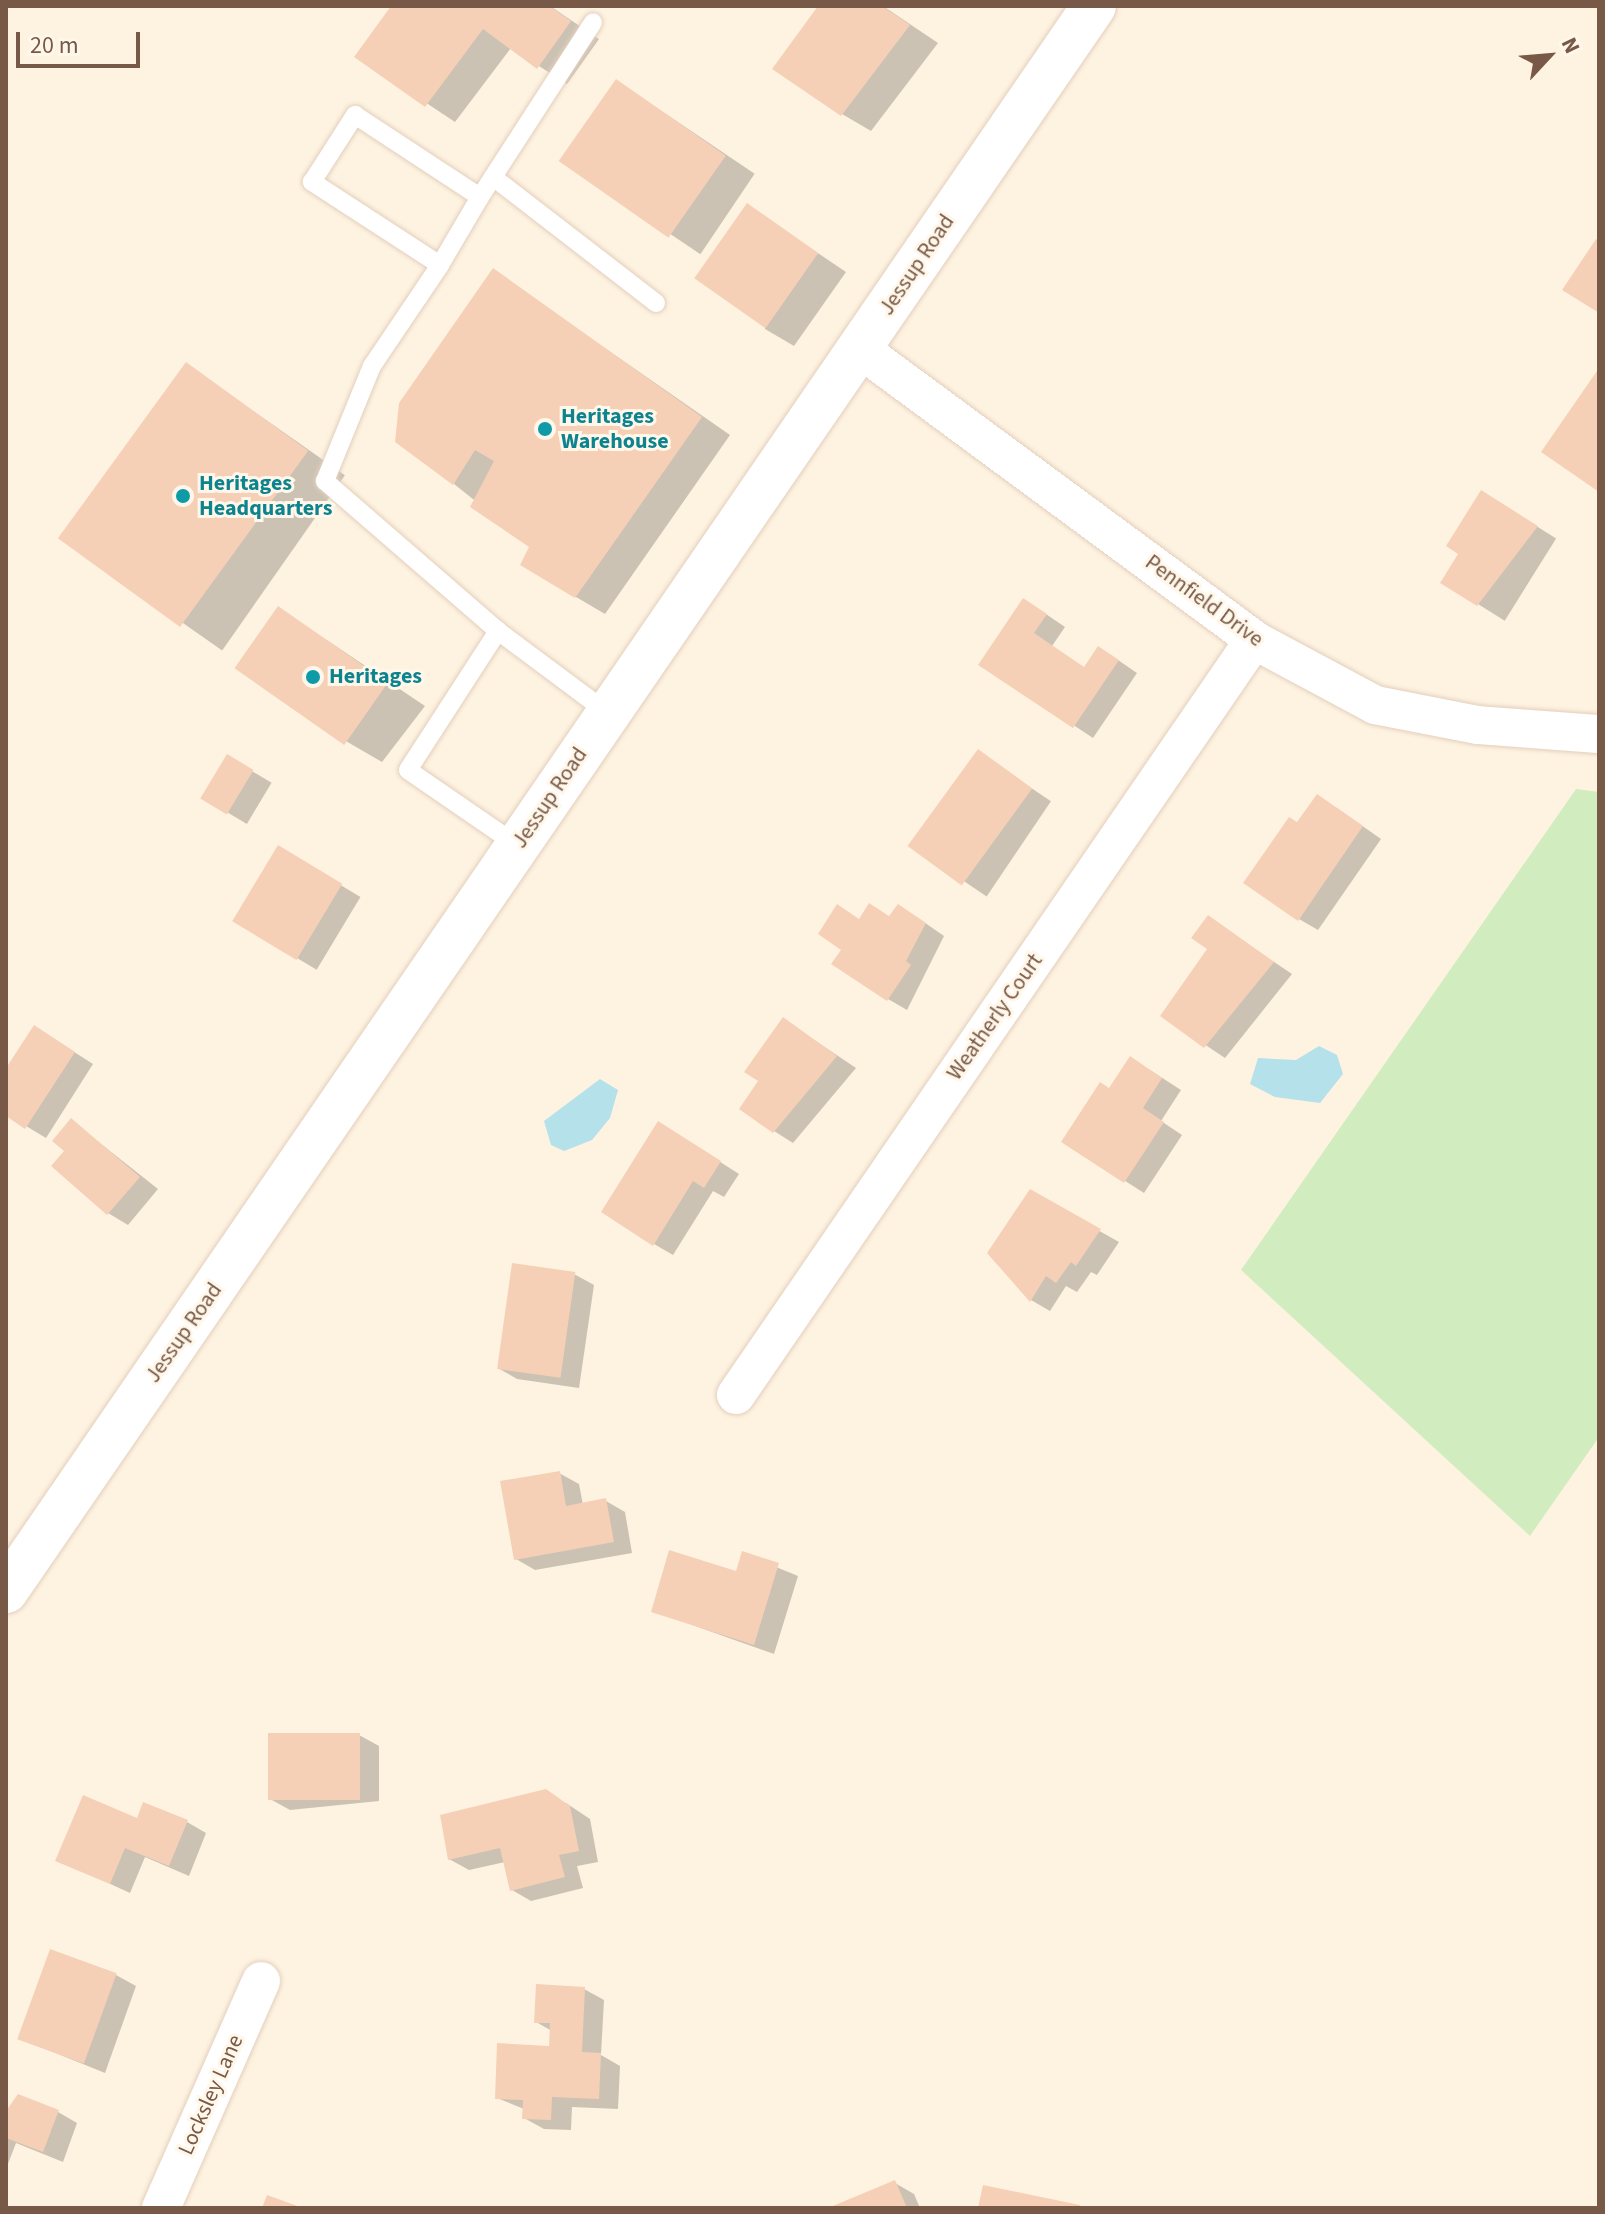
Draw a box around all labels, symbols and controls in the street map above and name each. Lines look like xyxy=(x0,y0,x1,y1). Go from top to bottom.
scale bar xyxy=(20,16,144,66)
north arrow xyxy=(1509,16,1589,96)
text: 20 m xyxy=(30,28,79,63)
text: N xyxy=(1553,32,1588,59)
street label: Jessup Road xyxy=(874,210,960,320)
place label: Heritages Warehouse xyxy=(561,403,669,454)
marker: Heritages Warehouse xyxy=(536,420,554,438)
place label: Heritages Headquarters xyxy=(199,470,332,522)
marker: Heritages Headquarters xyxy=(174,487,192,505)
street label: Pennfield Drive xyxy=(1140,549,1268,653)
place label: Heritages xyxy=(329,664,422,690)
marker: Heritages xyxy=(304,668,322,686)
street label: Jessup Road xyxy=(507,743,593,853)
street label: Weatherly Court xyxy=(942,949,1048,1085)
street label: Jessup Road xyxy=(140,1278,228,1388)
street label: Locksley Lane xyxy=(173,2031,249,2159)

